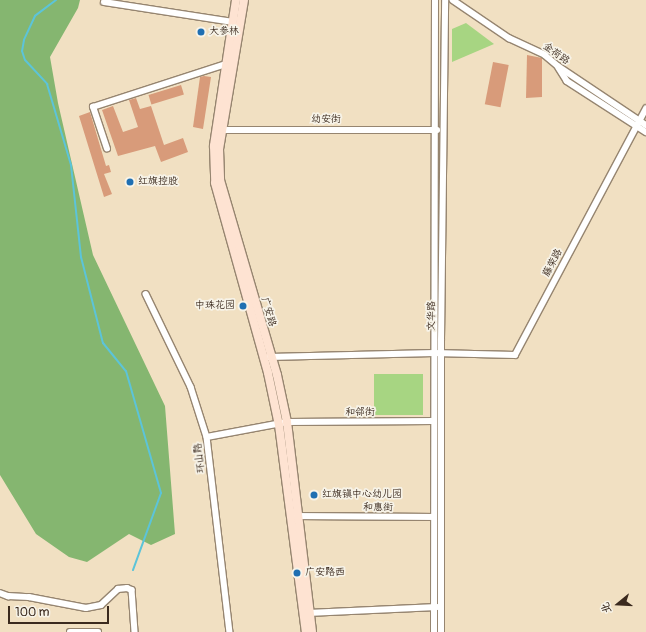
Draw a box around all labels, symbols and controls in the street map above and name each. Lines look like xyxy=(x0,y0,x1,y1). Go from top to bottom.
place label: 大参林 xyxy=(209,26,239,38)
marker: 大参林 xyxy=(196,27,206,37)
street label: 金荷路 xyxy=(540,40,572,68)
street label: 幼安街 xyxy=(311,114,341,126)
place label: 红旗控股 xyxy=(138,176,178,188)
marker: 红旗控股 xyxy=(125,177,135,187)
street label: 藤荣路 xyxy=(541,247,565,279)
street label: 广安路 xyxy=(258,296,278,328)
place label: 中珠花园 xyxy=(195,300,235,312)
marker: 中珠花园 xyxy=(238,301,248,311)
street label: 文华路 xyxy=(426,301,438,331)
street label: 和邻街 xyxy=(345,407,375,419)
street label: 环山路 xyxy=(192,442,208,474)
place label: 红旗镇中心幼儿园 xyxy=(322,489,402,501)
marker: 红旗镇中心幼儿园 xyxy=(309,490,319,500)
street label: 和惠街 xyxy=(363,502,393,514)
place label: 广安路西 xyxy=(305,567,345,579)
marker: 广安路西 xyxy=(292,568,302,578)
north arrow xyxy=(598,584,638,624)
scale bar xyxy=(10,598,111,624)
text: 北 xyxy=(598,601,614,615)
text: 100 m xyxy=(15,605,49,620)

